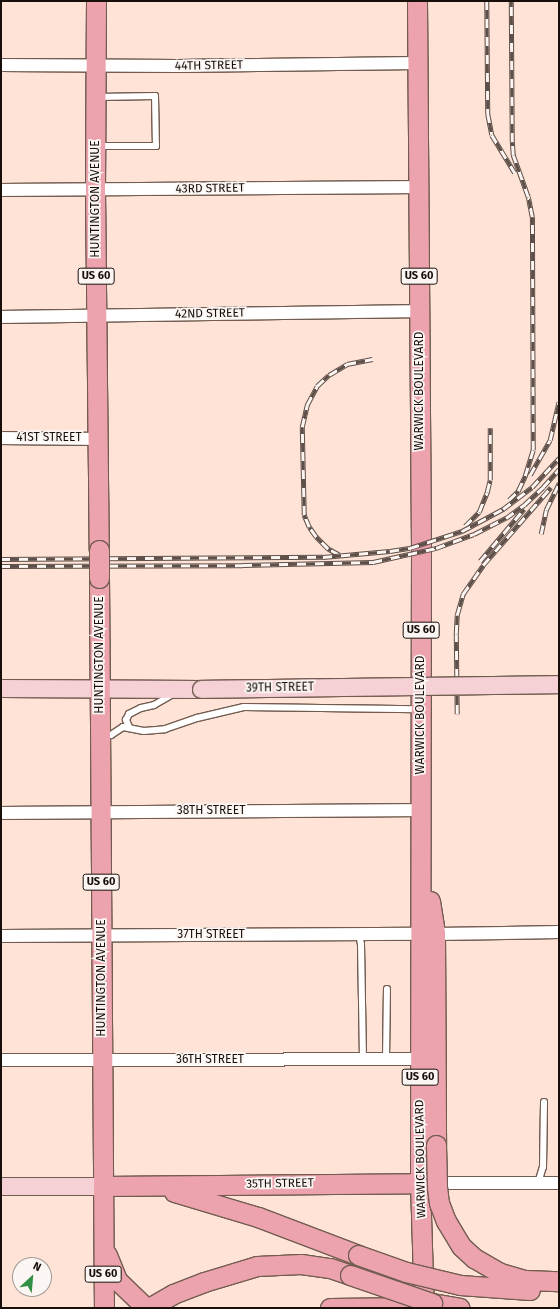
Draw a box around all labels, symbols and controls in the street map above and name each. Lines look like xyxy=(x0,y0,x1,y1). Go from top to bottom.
street label: 44TH STREET xyxy=(175,58,243,74)
street label: HUNTINGTON AVENUE xyxy=(89,140,103,258)
street label: 43RD STREET xyxy=(175,181,245,197)
road number: US 60 xyxy=(77,267,115,285)
road number: US 60 xyxy=(400,267,438,285)
street label: 42ND STREET xyxy=(175,306,245,322)
street label: WARWICK BOULEVARD xyxy=(413,332,427,450)
street label: 41ST STREET xyxy=(16,431,82,445)
street label: HUNTINGTON AVENUE xyxy=(93,596,107,714)
road number: US 60 xyxy=(402,621,440,639)
street label: WARWICK BOULEVARD xyxy=(414,656,428,774)
street label: 39TH STREET xyxy=(246,680,314,696)
street label: 38TH STREET xyxy=(177,804,245,818)
road number: US 60 xyxy=(82,873,120,891)
street label: HUNTINGTON AVENUE xyxy=(95,919,109,1037)
street label: 37TH STREET xyxy=(177,928,245,942)
street label: 36TH STREET xyxy=(176,1053,244,1067)
road number: US 60 xyxy=(401,1068,439,1086)
street label: WARWICK BOULEVARD xyxy=(413,1099,429,1219)
street label: 35TH STREET xyxy=(246,1176,314,1192)
north arrow xyxy=(12,1257,52,1297)
text: N xyxy=(31,1259,43,1274)
road number: US 60 xyxy=(84,1265,122,1283)

